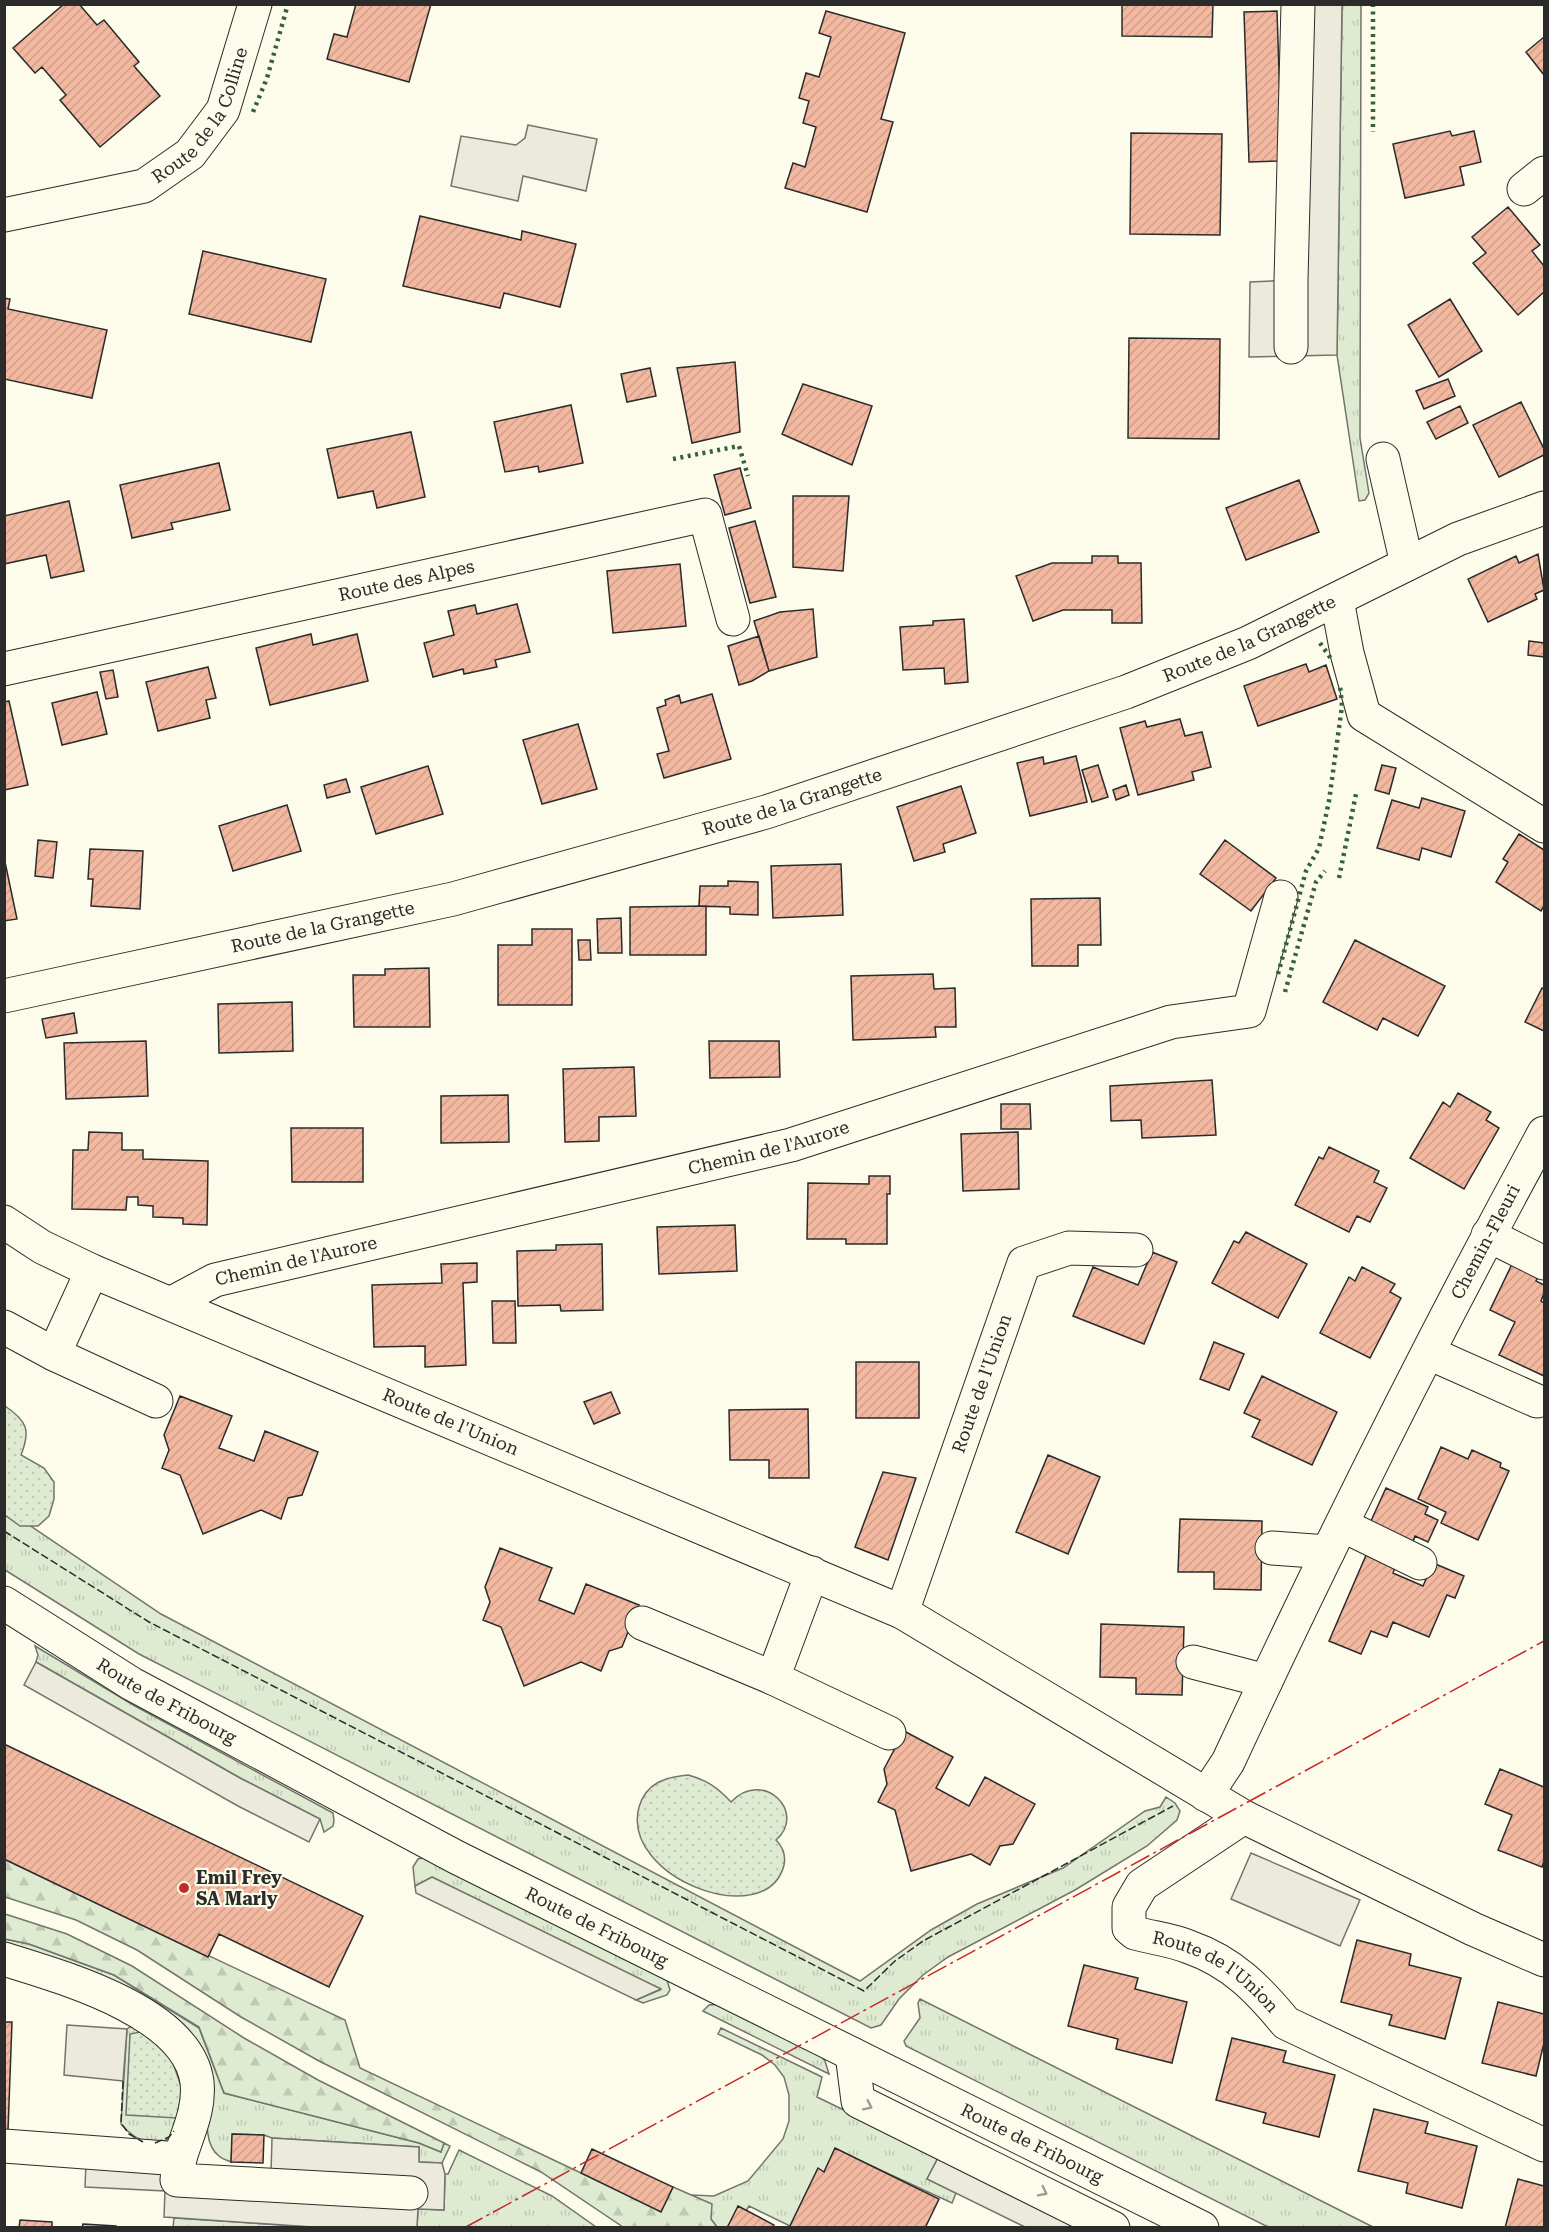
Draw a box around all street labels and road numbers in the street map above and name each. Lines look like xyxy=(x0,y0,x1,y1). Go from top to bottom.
street label: Route de la Colline xyxy=(148,45,251,187)
street label: Route des Alpes xyxy=(336,555,476,605)
street label: Route de la Grangette xyxy=(1160,590,1339,686)
street label: Route de la Grangette xyxy=(700,763,884,839)
street label: Route de la Grangette xyxy=(229,897,416,957)
street label: Chemin de l'Aurore xyxy=(686,1116,852,1179)
street label: Chemin-Fleuri xyxy=(1446,1180,1524,1303)
street label: Chemin de l'Aurore xyxy=(213,1231,379,1290)
street label: Route de l'Union xyxy=(947,1311,1015,1456)
street label: Route de l'Union xyxy=(380,1384,522,1460)
street label: Route de Fribourg xyxy=(93,1653,241,1748)
street label: Route de Fribourg xyxy=(522,1882,672,1971)
street label: Route de l'Union xyxy=(1151,1926,1283,2017)
street label: Route de Fribourg xyxy=(957,2099,1108,2188)

